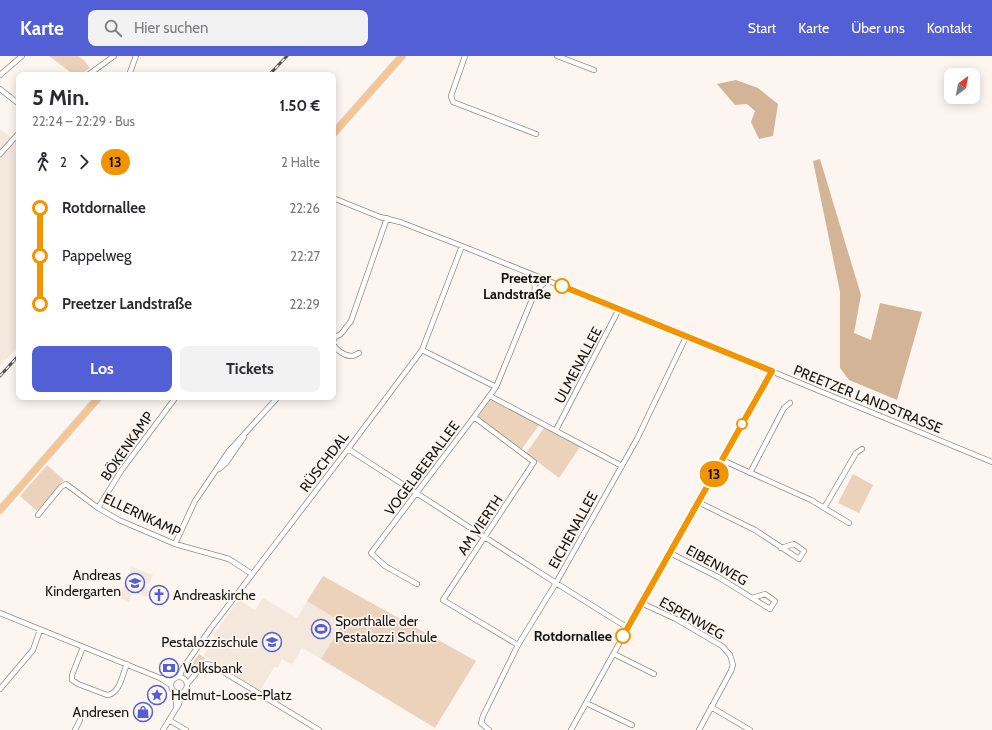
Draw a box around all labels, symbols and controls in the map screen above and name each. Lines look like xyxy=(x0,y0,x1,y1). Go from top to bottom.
search box xyxy=(88,10,368,46)
text: Karte xyxy=(20,17,64,40)
icon: search xyxy=(102,17,124,39)
text: Hier suchen xyxy=(134,19,208,37)
text: Start xyxy=(748,19,776,37)
text: Karte xyxy=(798,19,829,37)
text: Über uns xyxy=(851,19,905,37)
text: Kontakt xyxy=(927,19,972,37)
north arrow xyxy=(944,68,980,104)
map controls xyxy=(944,68,980,104)
text: 5 Min. xyxy=(32,84,89,111)
text: 1.50 € xyxy=(280,97,320,115)
text: 22:24 – 22:29 · Bus xyxy=(32,113,135,129)
icon: walk xyxy=(32,151,54,173)
icon: forward xyxy=(73,151,95,173)
text: 13 xyxy=(109,153,122,171)
text: 2 xyxy=(60,154,67,170)
text: 2 Halte xyxy=(281,154,320,170)
text: Rotdornallee xyxy=(62,199,146,217)
text: 22:26 xyxy=(289,200,320,216)
text: Pappelweg xyxy=(62,247,131,265)
text: 22:27 xyxy=(290,248,320,264)
place label: Preetzer Landstraße xyxy=(483,269,551,303)
marker: Preetzer Landstraße xyxy=(554,278,570,294)
text: Preetzer Landstraße xyxy=(62,295,192,313)
text: 22:29 xyxy=(289,296,320,312)
street label: ULMENALLEE xyxy=(550,323,606,406)
button: Los xyxy=(32,346,172,392)
button: Tickets xyxy=(180,346,320,392)
street label: PREETZER LANDSTRASSE xyxy=(791,361,945,437)
street label: BÖKENKAMP xyxy=(97,408,157,484)
street label: VOGELBEERALLEE xyxy=(381,417,464,519)
unlabelled marker xyxy=(736,418,748,430)
street label: RÜSCHDAL xyxy=(295,428,353,496)
line badge: 13 xyxy=(696,461,732,487)
text: 13 xyxy=(708,465,720,483)
street label: EICHENALLEE xyxy=(544,488,602,572)
street label: ELLERNKAMP xyxy=(100,489,184,541)
street label: AM VIERTH xyxy=(453,492,507,558)
street label: EIBENWEG xyxy=(683,541,751,589)
place label: Andreas Kindergarten xyxy=(45,566,121,600)
school or university icon: Andreas Kindergarten xyxy=(124,572,146,594)
church icon: Andreaskirche xyxy=(148,584,170,606)
place label: Andreaskirche xyxy=(173,586,256,604)
street label: ESPENWEG xyxy=(656,593,728,643)
place label: Sporthalle der Pestalozzi Schule xyxy=(335,612,437,646)
sports icon: Sporthalle der Pestalozzi Schule xyxy=(310,618,332,640)
place label: Rotdornallee xyxy=(534,627,612,645)
marker: Rotdornallee xyxy=(615,628,631,644)
school or university icon: Pestalozzischule xyxy=(261,631,283,653)
place label: Pestalozzischule xyxy=(161,633,258,651)
bank icon: Volksbank xyxy=(158,657,180,679)
place label: Volksbank xyxy=(183,659,243,677)
place icon: Helmut-Loose-Platz xyxy=(146,684,168,706)
place label: Helmut-Loose-Platz xyxy=(171,686,292,704)
shop icon: Andresen xyxy=(132,701,154,723)
place label: Andresen xyxy=(73,703,129,721)

